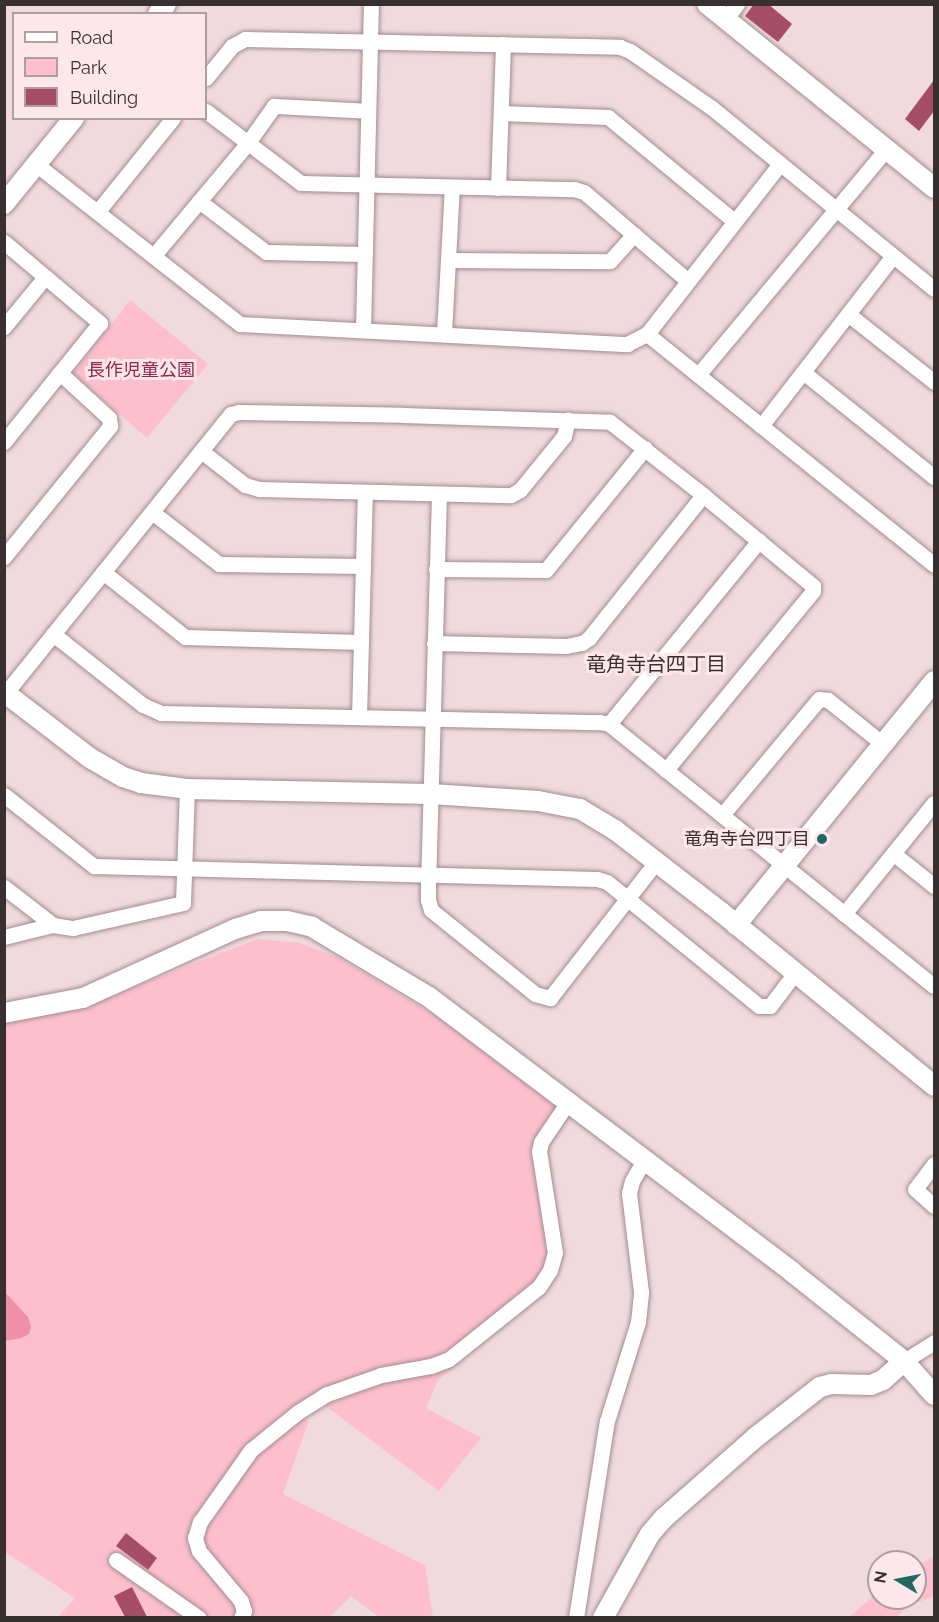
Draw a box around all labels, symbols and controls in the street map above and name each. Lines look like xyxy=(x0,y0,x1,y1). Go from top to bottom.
legend xyxy=(12,12,207,120)
text: Road xyxy=(70,27,113,48)
text: Park xyxy=(70,57,107,78)
text: Building xyxy=(70,87,138,108)
park label: 長作児童公園 xyxy=(87,359,195,381)
district label: 竜角寺台四丁目 xyxy=(586,652,726,676)
place label: 竜角寺台四丁目 xyxy=(684,828,810,850)
marker: 竜角寺台四丁目 xyxy=(815,832,829,846)
north arrow xyxy=(867,1550,927,1610)
text: N xyxy=(870,1569,891,1585)

